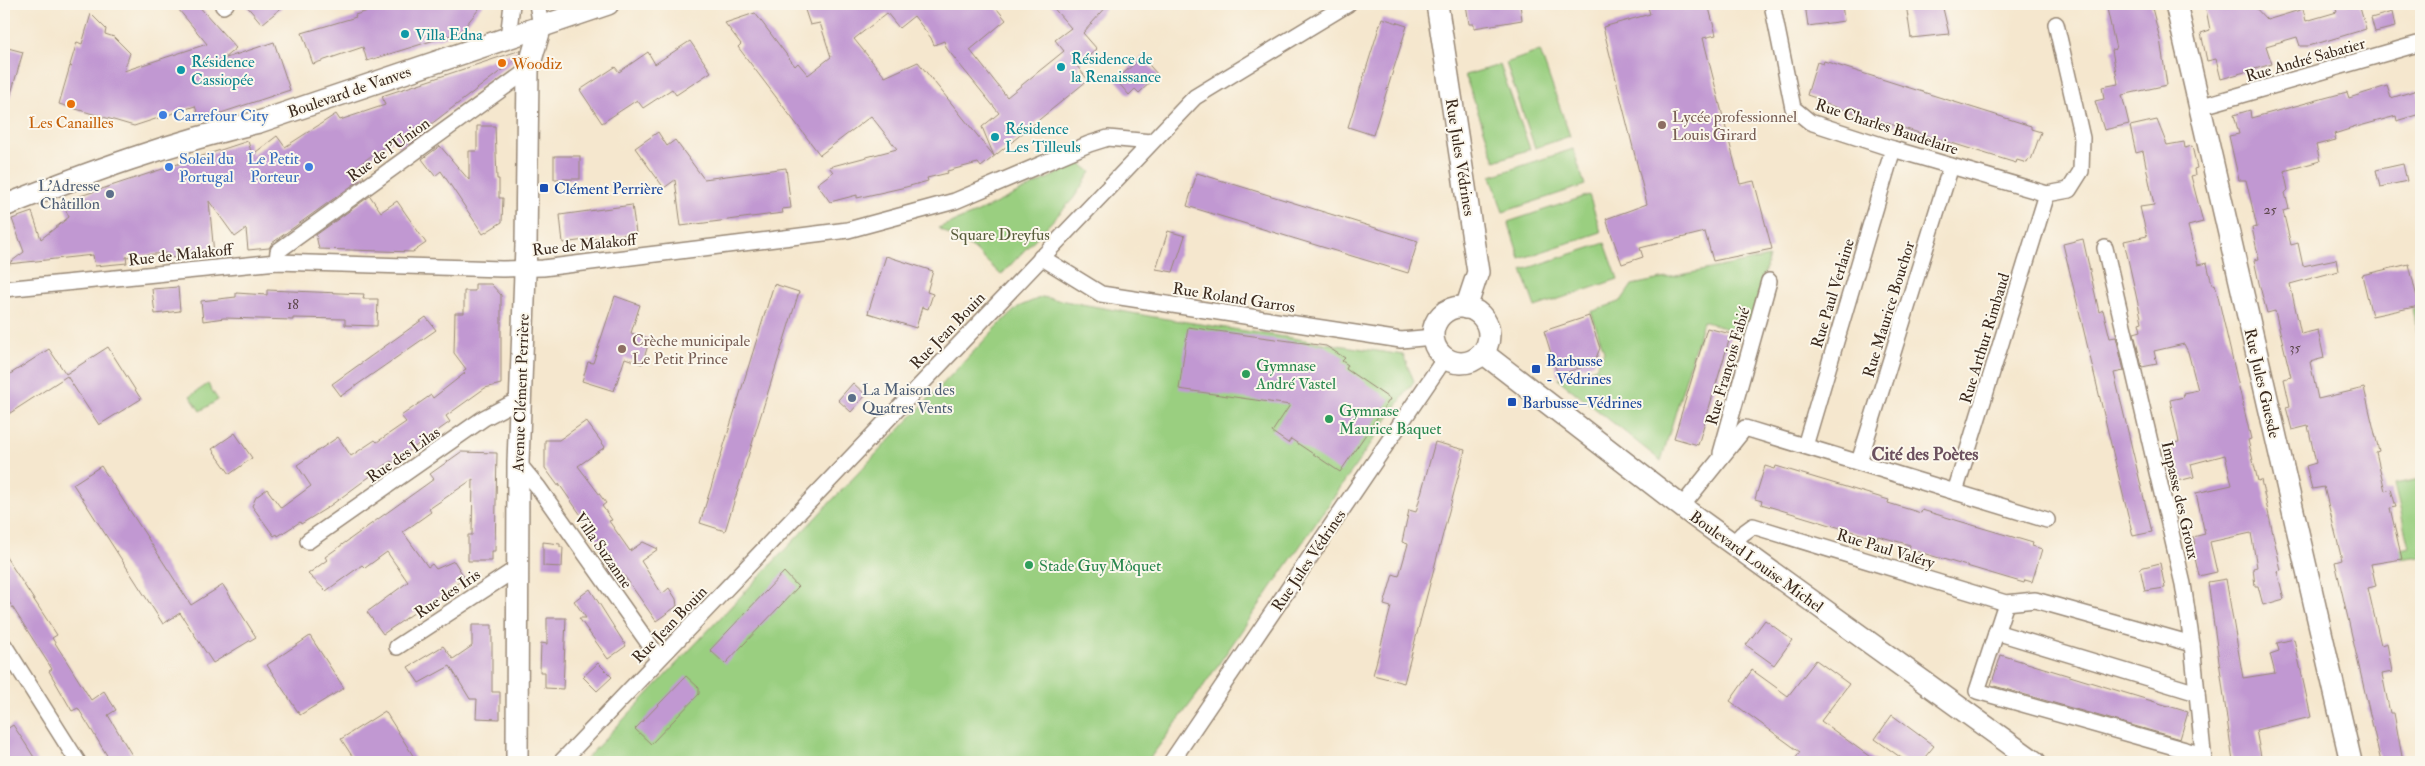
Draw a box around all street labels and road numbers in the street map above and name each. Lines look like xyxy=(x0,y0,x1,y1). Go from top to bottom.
street label: Rue André Sabatier xyxy=(2243,33,2368,87)
street label: Boulevard de Vanves xyxy=(285,61,414,122)
street label: Rue Charles Baudelaire xyxy=(1813,94,1961,160)
street label: Rue Jules Védrines xyxy=(1440,97,1479,218)
street label: Rue de l'Union xyxy=(343,113,434,186)
street label: Rue de Malakoff xyxy=(531,229,640,260)
street label: Rue Paul Verlaine xyxy=(1807,236,1859,350)
street label: Rue de Malakoff xyxy=(127,239,236,270)
street label: Rue Maurice Bouchor xyxy=(1859,239,1919,380)
street label: Rue Arthur Rimbaud xyxy=(1956,270,2014,406)
street label: Rue Roland Garros xyxy=(1171,278,1297,318)
street label: Rue Jean Bouin xyxy=(906,288,990,374)
street label: Rue François Fabié xyxy=(1702,305,1754,428)
street label: Avenue Clément Perrière xyxy=(508,313,534,474)
street label: Rue Jules Guesde xyxy=(2239,326,2284,441)
street label: Rue des Lilas xyxy=(363,422,444,487)
street label: Impasse des Groux xyxy=(2156,439,2203,561)
street label: Rue Jules Védrines xyxy=(1267,506,1351,616)
street label: Boulevard Louise Michel xyxy=(1686,507,1827,617)
street label: Villa Suzanne xyxy=(570,509,637,593)
street label: Rue Paul Valéry xyxy=(1834,525,1938,574)
street label: Rue des Iris xyxy=(411,565,484,623)
street label: Rue Jean Bouin xyxy=(628,582,712,668)

